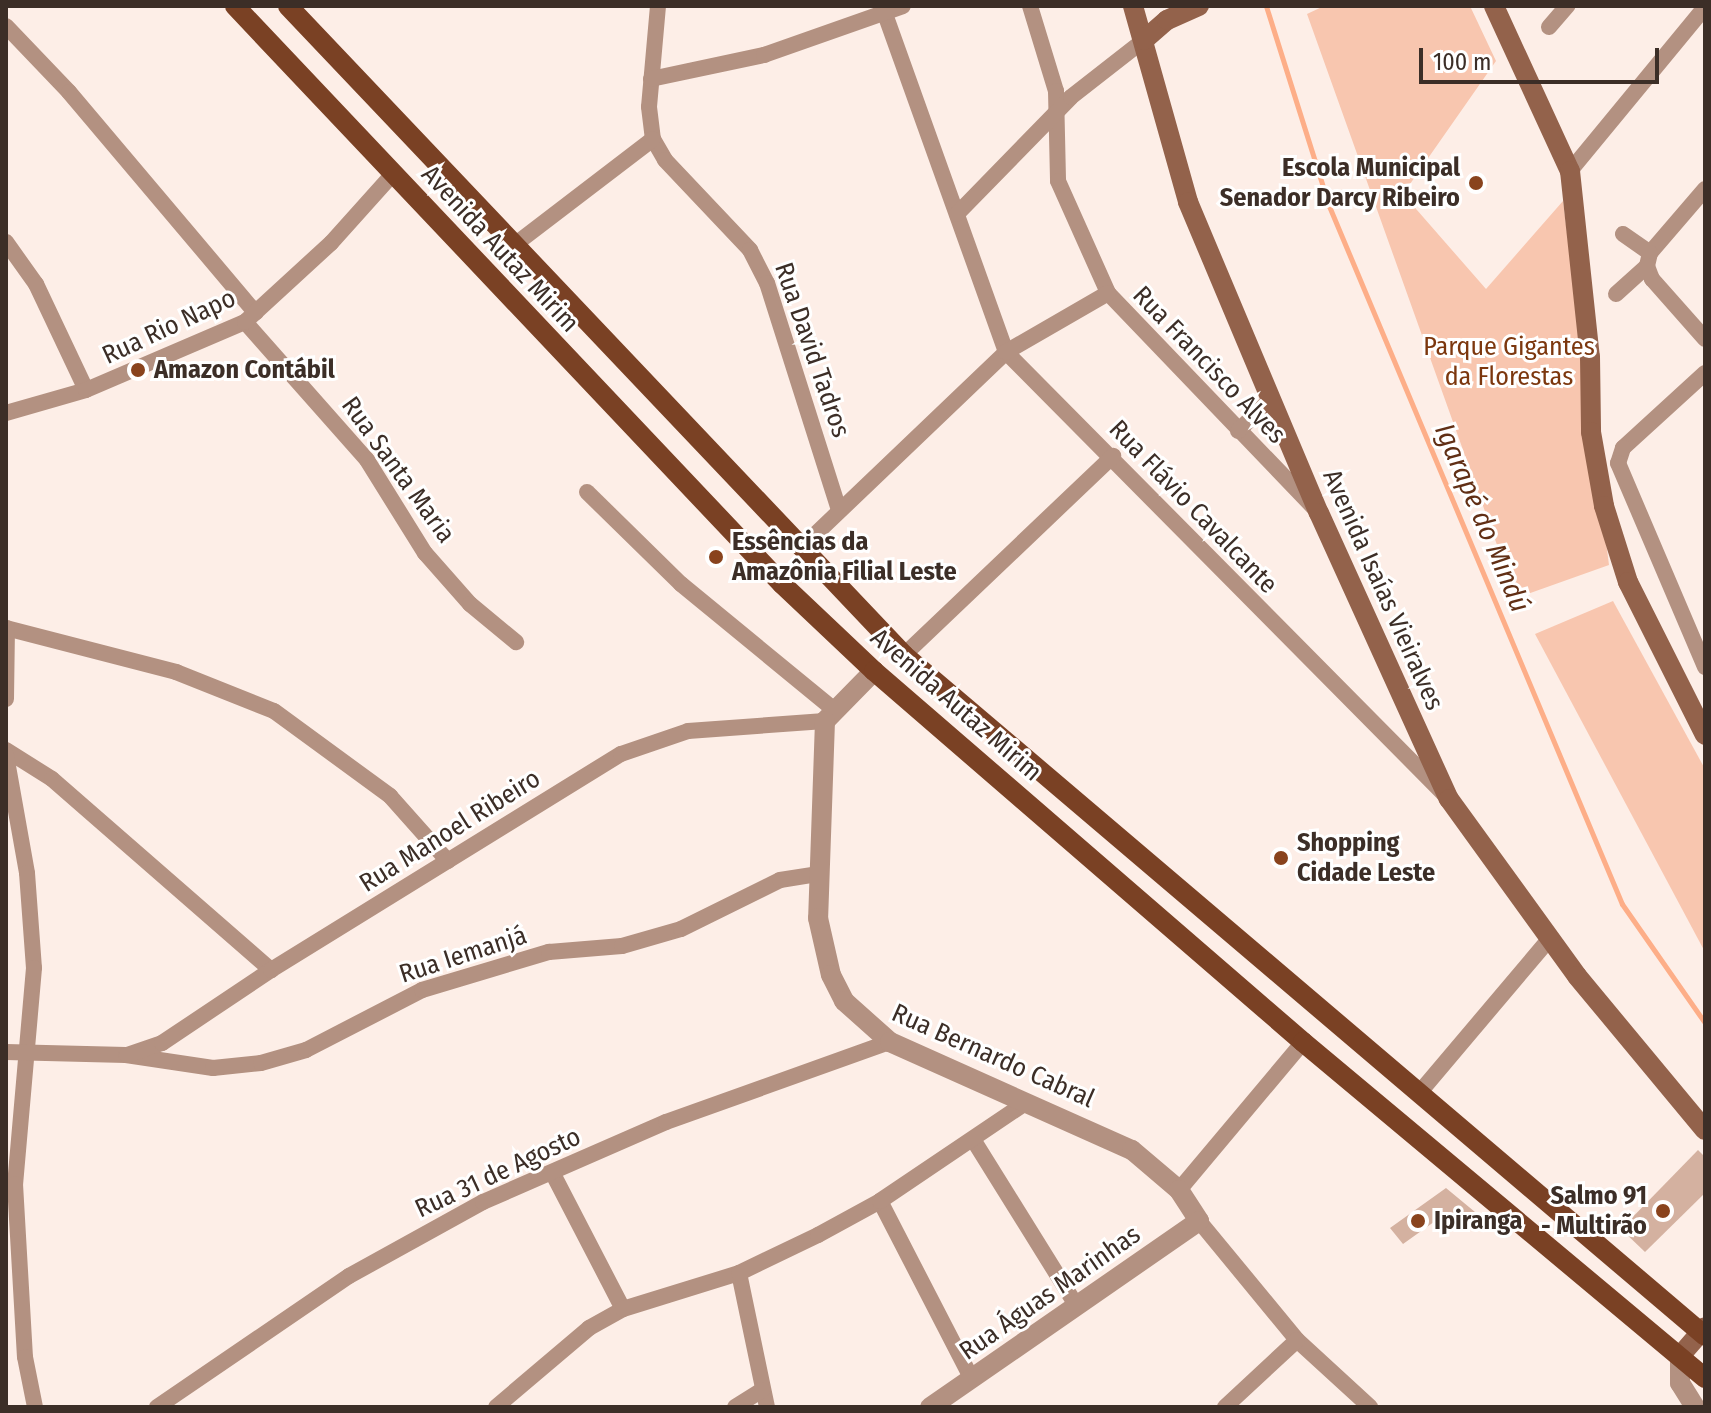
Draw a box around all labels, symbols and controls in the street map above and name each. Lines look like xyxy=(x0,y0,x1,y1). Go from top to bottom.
scale bar xyxy=(1423,32,1663,82)
text: 100 m xyxy=(1433,48,1491,76)
place label: Escola Municipal Senador Darcy Ribeiro xyxy=(1220,152,1460,214)
street label: Avenida Autaz Mirim xyxy=(415,159,585,339)
marker: Escola Municipal Senador Darcy Ribeiro xyxy=(1467,174,1485,192)
street label: Rua David Tadros xyxy=(768,259,856,441)
street label: Rua Francisco Alves xyxy=(1126,280,1292,450)
street label: Rua Rio Napo xyxy=(98,283,240,371)
park label: Parque Gigantes da Florestas xyxy=(1423,331,1595,392)
place label: Amazon Contábil xyxy=(154,354,335,386)
marker: Amazon Contábil xyxy=(129,361,147,379)
street label: Rua Santa Maria xyxy=(335,391,461,549)
street label: Rua Flávio Cavalcante xyxy=(1102,414,1284,600)
water label: Igarapé do Mindú xyxy=(1427,419,1537,617)
street label: Avenida Isaías Vieiralves xyxy=(1316,465,1450,715)
place label: Essências da Amazônia Filial Leste xyxy=(732,526,957,588)
marker: Essências da Amazônia Filial Leste xyxy=(707,548,725,566)
street label: Avenida Autaz Mirim xyxy=(864,622,1048,788)
street label: Rua Manoel Ribeiro xyxy=(354,763,546,899)
place label: Shopping Cidade Leste xyxy=(1297,827,1435,888)
marker: Shopping Cidade Leste xyxy=(1272,849,1290,867)
street label: Rua Iemanjá xyxy=(395,920,531,990)
street label: Rua Bernardo Cabral xyxy=(887,997,1099,1115)
street label: Rua 31 de Agosto xyxy=(410,1121,586,1225)
place label: Salmo 91 - Multirão xyxy=(1541,1180,1647,1242)
marker: Salmo 91 - Multirão xyxy=(1654,1202,1672,1220)
place label: Ipiranga xyxy=(1434,1205,1522,1237)
marker: Ipiranga xyxy=(1409,1212,1427,1230)
street label: Rua Águas Marinhas xyxy=(954,1219,1146,1367)

